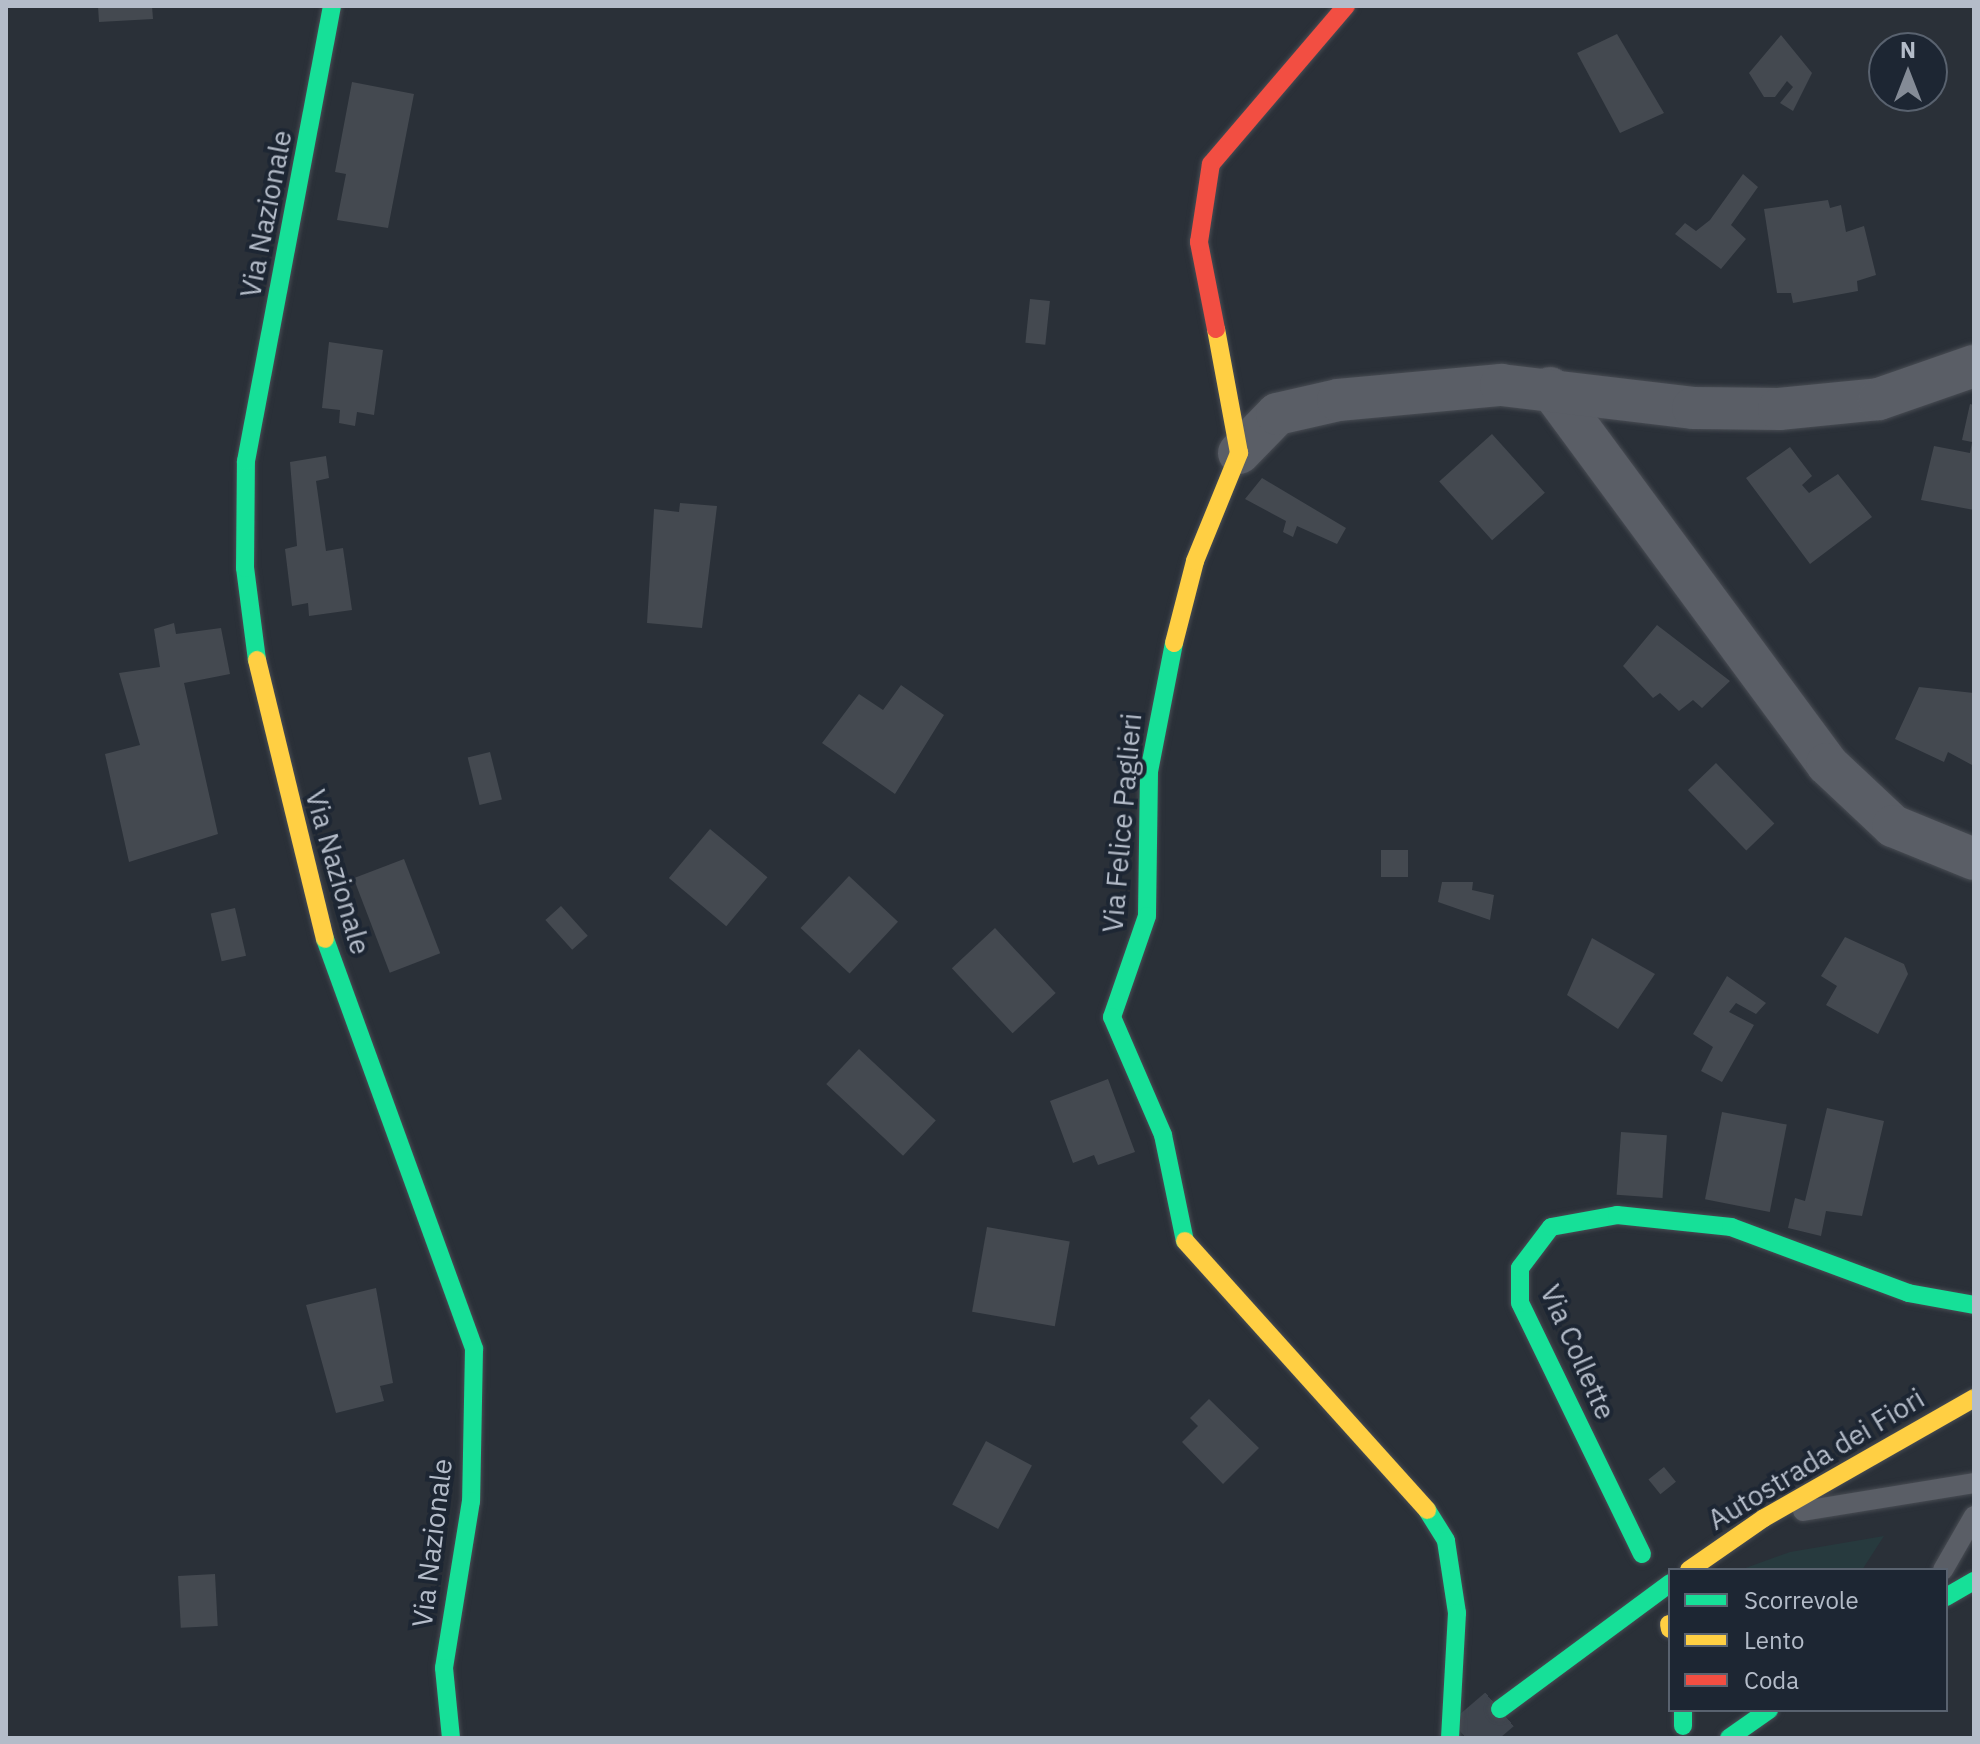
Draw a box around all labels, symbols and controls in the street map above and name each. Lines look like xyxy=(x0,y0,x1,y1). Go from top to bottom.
north arrow xyxy=(1868,32,1948,112)
text: N xyxy=(1900,35,1916,64)
street label: Via Nazionale xyxy=(233,127,299,301)
street label: Via Felice Paglieri xyxy=(1096,712,1148,934)
street label: Via Nazionale xyxy=(298,786,378,958)
street label: Via Collette xyxy=(1533,1279,1623,1425)
street label: Autostrada dei Fiori xyxy=(1702,1381,1930,1537)
street label: Via Nazionale xyxy=(405,1457,459,1629)
legend xyxy=(1668,1568,1948,1712)
text: Scorrevole xyxy=(1744,1584,1859,1616)
text: Lento xyxy=(1744,1624,1804,1656)
text: Coda xyxy=(1744,1664,1799,1696)

